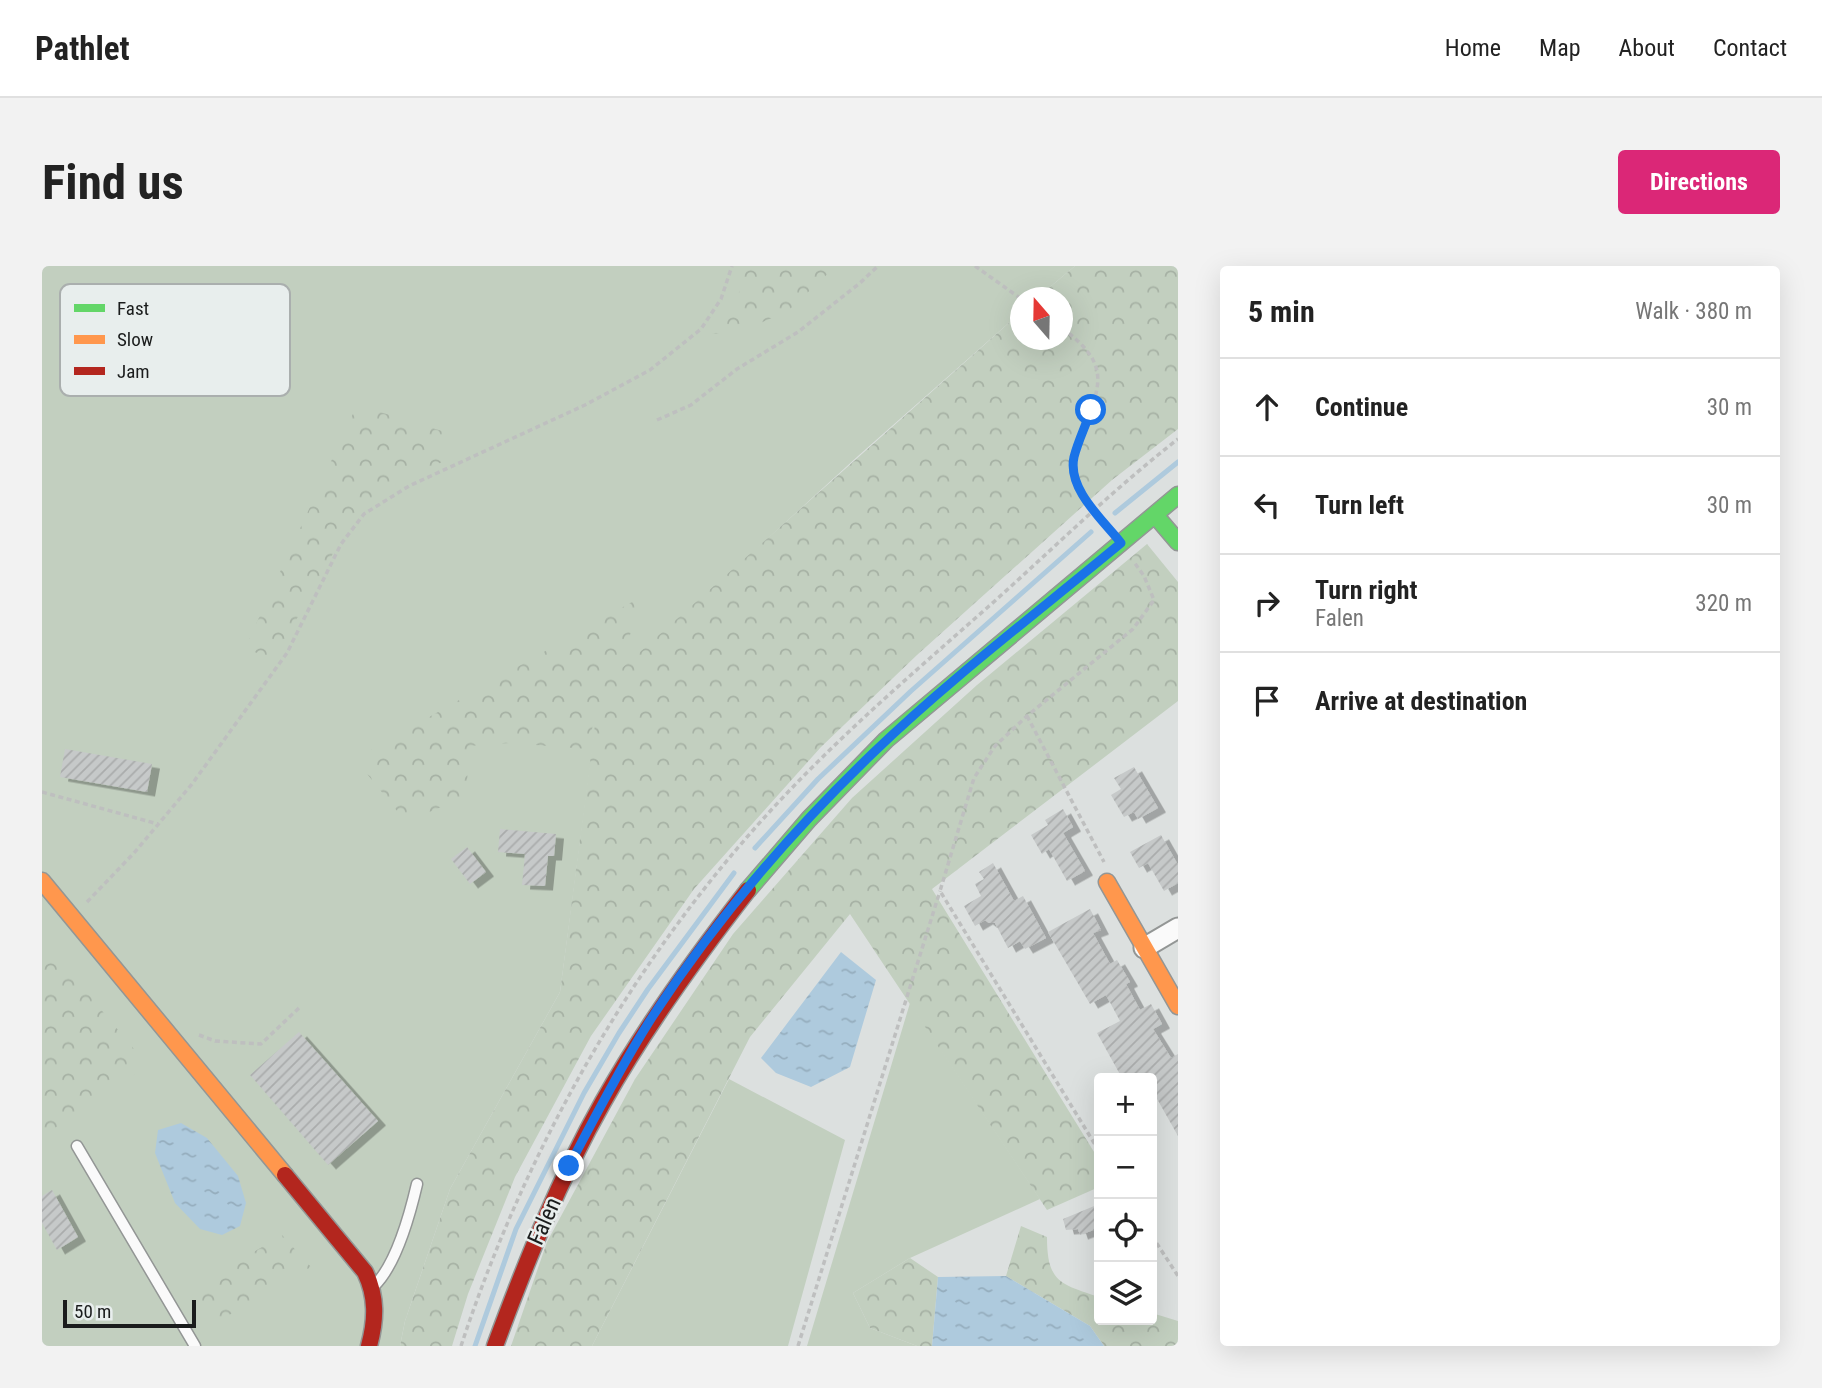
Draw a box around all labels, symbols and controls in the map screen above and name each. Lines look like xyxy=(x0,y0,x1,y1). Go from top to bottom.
text: Pathlet xyxy=(35,29,130,68)
text: Home xyxy=(1445,34,1501,62)
text: Map xyxy=(1539,34,1581,62)
text: About xyxy=(1619,34,1675,62)
text: Contact xyxy=(1713,34,1787,62)
button: Directions xyxy=(1618,150,1780,214)
text: Find us xyxy=(42,154,184,211)
legend xyxy=(60,284,290,396)
north arrow xyxy=(1010,287,1073,350)
text: 5 min xyxy=(1248,294,1315,329)
text: Fast xyxy=(117,297,149,320)
text: Walk · 380 m xyxy=(1635,298,1752,325)
text: Slow xyxy=(117,328,153,351)
text: Jam xyxy=(117,360,150,383)
icon: ahead xyxy=(1248,388,1286,426)
text: Continue xyxy=(1315,392,1408,422)
route start xyxy=(1075,394,1106,425)
text: 30 m xyxy=(1707,394,1752,421)
icon: left xyxy=(1248,486,1286,524)
text: Turn left xyxy=(1315,490,1404,520)
text: 30 m xyxy=(1707,492,1752,519)
text: Turn right xyxy=(1315,575,1417,605)
icon: right xyxy=(1248,584,1286,622)
text: 320 m xyxy=(1695,590,1752,617)
text: Falen xyxy=(1315,605,1364,632)
icon: arrive xyxy=(1248,682,1286,720)
text: Arrive at destination xyxy=(1315,686,1527,716)
map controls xyxy=(1094,1073,1157,1325)
button: + xyxy=(1094,1073,1157,1136)
button: − xyxy=(1094,1136,1157,1199)
route end xyxy=(553,1150,584,1181)
street label: Falen xyxy=(522,1193,567,1249)
button: locate xyxy=(1094,1199,1157,1262)
button: layers xyxy=(1094,1262,1157,1325)
scale bar xyxy=(63,1297,196,1329)
text: 50 m xyxy=(74,1300,111,1323)

